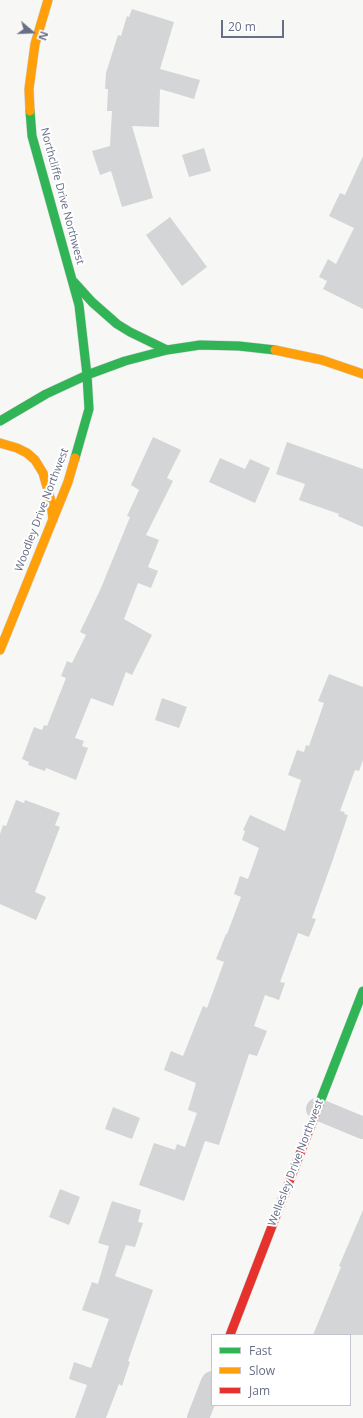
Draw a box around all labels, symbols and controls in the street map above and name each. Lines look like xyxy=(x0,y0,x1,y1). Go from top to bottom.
north arrow xyxy=(12,12,52,52)
scale bar xyxy=(223,12,286,38)
text: 20 m xyxy=(228,18,256,35)
text: N xyxy=(35,29,52,43)
street label: Northcliffe Drive Northwest xyxy=(37,126,87,266)
street label: Woodley Drive Northwest xyxy=(12,446,72,574)
street label: Wellesley Drive Northwest xyxy=(266,1098,326,1228)
legend xyxy=(211,1334,351,1406)
text: Fast xyxy=(249,1342,272,1359)
text: Slow xyxy=(249,1362,275,1379)
text: Jam xyxy=(249,1382,270,1399)

